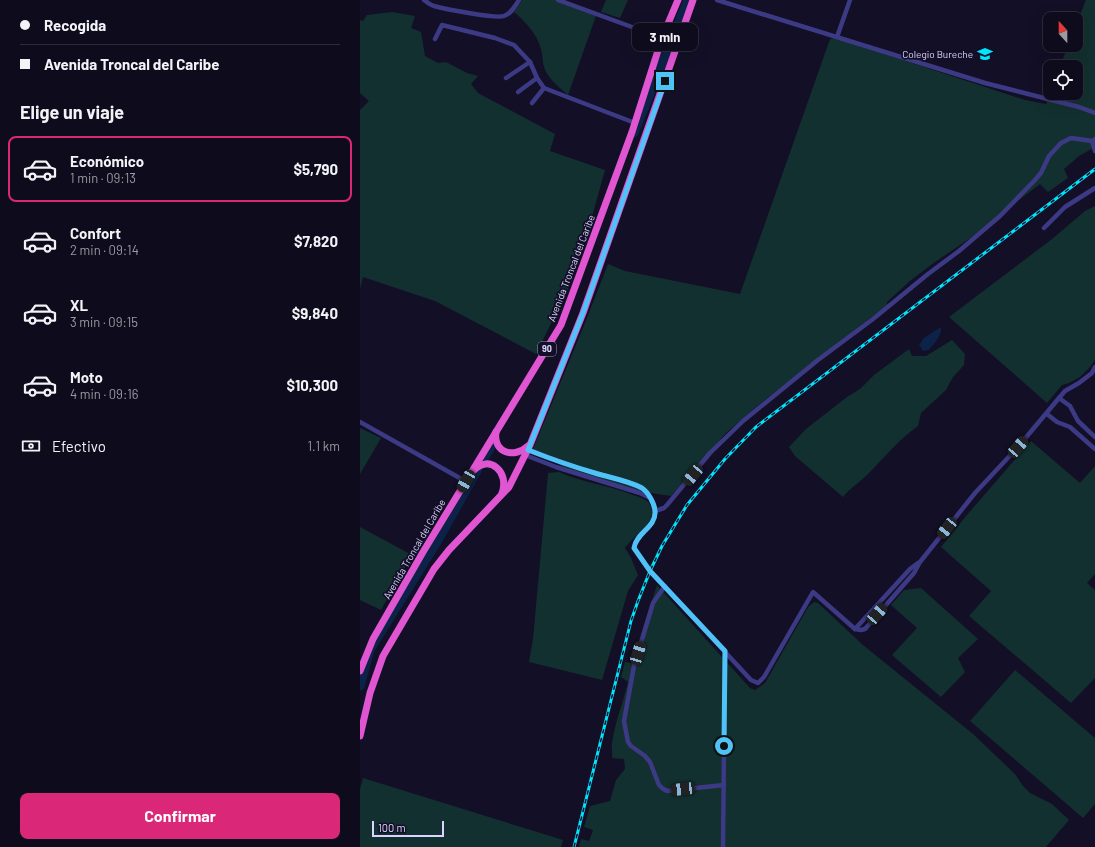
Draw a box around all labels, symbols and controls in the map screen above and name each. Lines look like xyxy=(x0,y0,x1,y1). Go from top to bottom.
north arrow xyxy=(1043,12,1083,52)
map controls xyxy=(1043,12,1083,100)
text: Recogida xyxy=(44,16,106,34)
callout: 3 min xyxy=(632,23,698,51)
text: 3 min xyxy=(650,29,680,45)
school or university icon: Colegio Bureche xyxy=(976,45,994,63)
place label: Colegio Bureche xyxy=(902,48,973,60)
text: Avenida Troncal del Caribe xyxy=(44,55,219,73)
button: locate xyxy=(1043,60,1083,100)
route end xyxy=(656,72,674,90)
text: Elige un viaje xyxy=(20,101,124,123)
icon: car xyxy=(22,151,58,187)
text: Económico xyxy=(70,152,144,170)
text: $5,790 xyxy=(293,160,338,178)
text: 1 min · 09:13 xyxy=(70,170,136,186)
street label: Avenida Troncal del Caribe xyxy=(545,213,597,323)
icon: car xyxy=(22,223,58,259)
text: Confort xyxy=(70,224,121,242)
text: $7,820 xyxy=(294,232,338,250)
text: 2 min · 09:14 xyxy=(70,242,139,258)
icon: car xyxy=(22,295,58,331)
text: XL xyxy=(70,296,88,314)
text: $9,840 xyxy=(292,304,338,322)
text: 3 min · 09:15 xyxy=(70,314,138,330)
road number: 90 xyxy=(538,342,556,356)
icon: car xyxy=(22,367,58,403)
text: Moto xyxy=(70,368,103,386)
text: $10,300 xyxy=(286,376,338,394)
text: 4 min · 09:16 xyxy=(70,386,139,402)
car xyxy=(1006,434,1030,460)
icon: cash xyxy=(20,435,42,457)
text: Efectivo xyxy=(52,437,106,455)
text: 1.1 km xyxy=(307,438,340,454)
car xyxy=(681,462,705,488)
car xyxy=(455,468,477,494)
street label: Avenida Troncal del Caribe xyxy=(380,497,448,601)
car xyxy=(935,515,959,541)
car xyxy=(865,601,889,627)
car xyxy=(629,640,647,666)
route start xyxy=(715,737,733,755)
car xyxy=(670,782,696,796)
button: Confirmar xyxy=(20,793,340,839)
scale bar xyxy=(372,819,444,838)
text: 100 m xyxy=(378,821,406,834)

